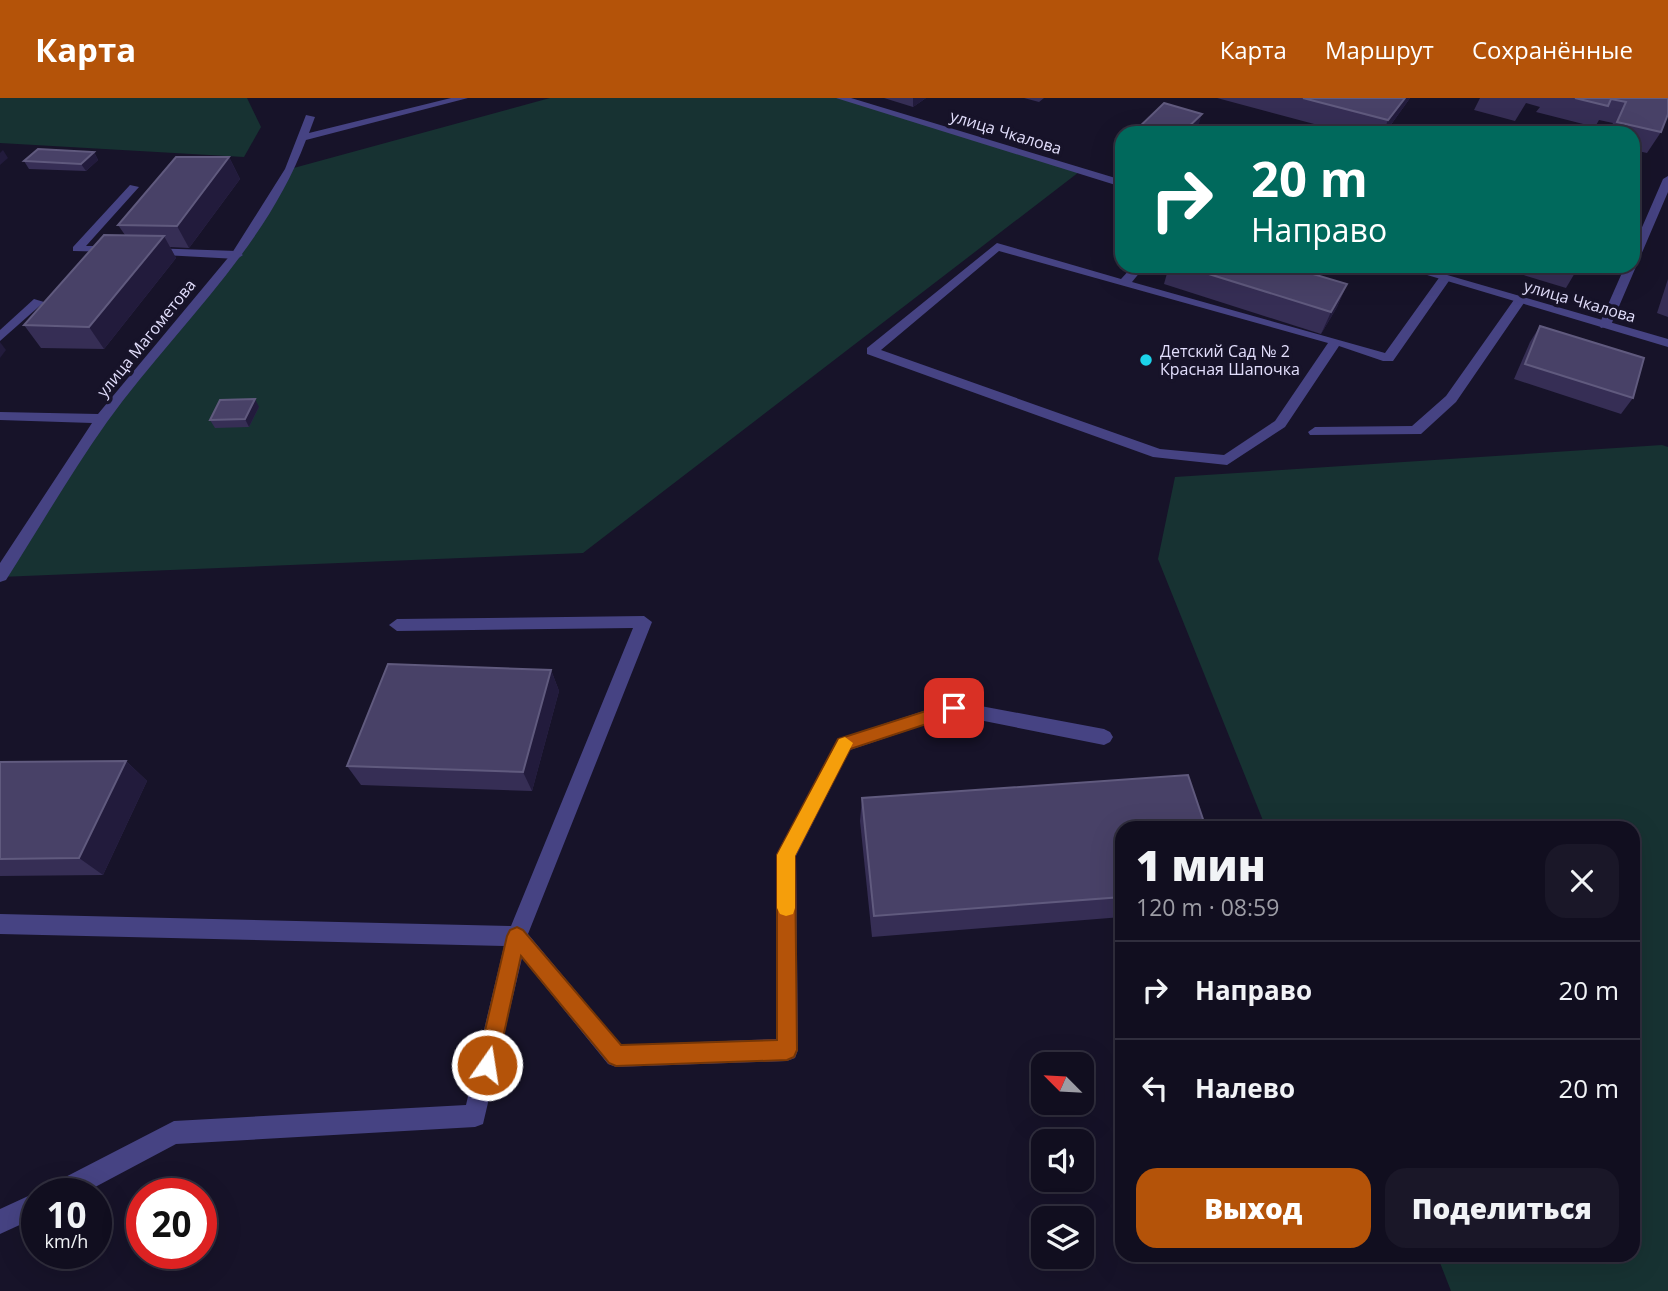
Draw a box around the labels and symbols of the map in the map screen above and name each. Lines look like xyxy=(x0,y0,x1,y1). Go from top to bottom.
street label: улица Чкалова xyxy=(948,105,1064,159)
street label: улица Магометова xyxy=(91,274,201,402)
street label: улица Чкалова xyxy=(1521,275,1639,327)
place label: Детский Сад № 2 Красная Шапочка xyxy=(1160,340,1300,380)
marker: Детский Сад № 2 Красная Шапочка xyxy=(1138,352,1154,368)
pin xyxy=(924,678,984,738)
position arrow xyxy=(450,1028,524,1102)
north arrow xyxy=(1031,1052,1094,1115)
speed limit sign: 20 xyxy=(126,1178,217,1269)

